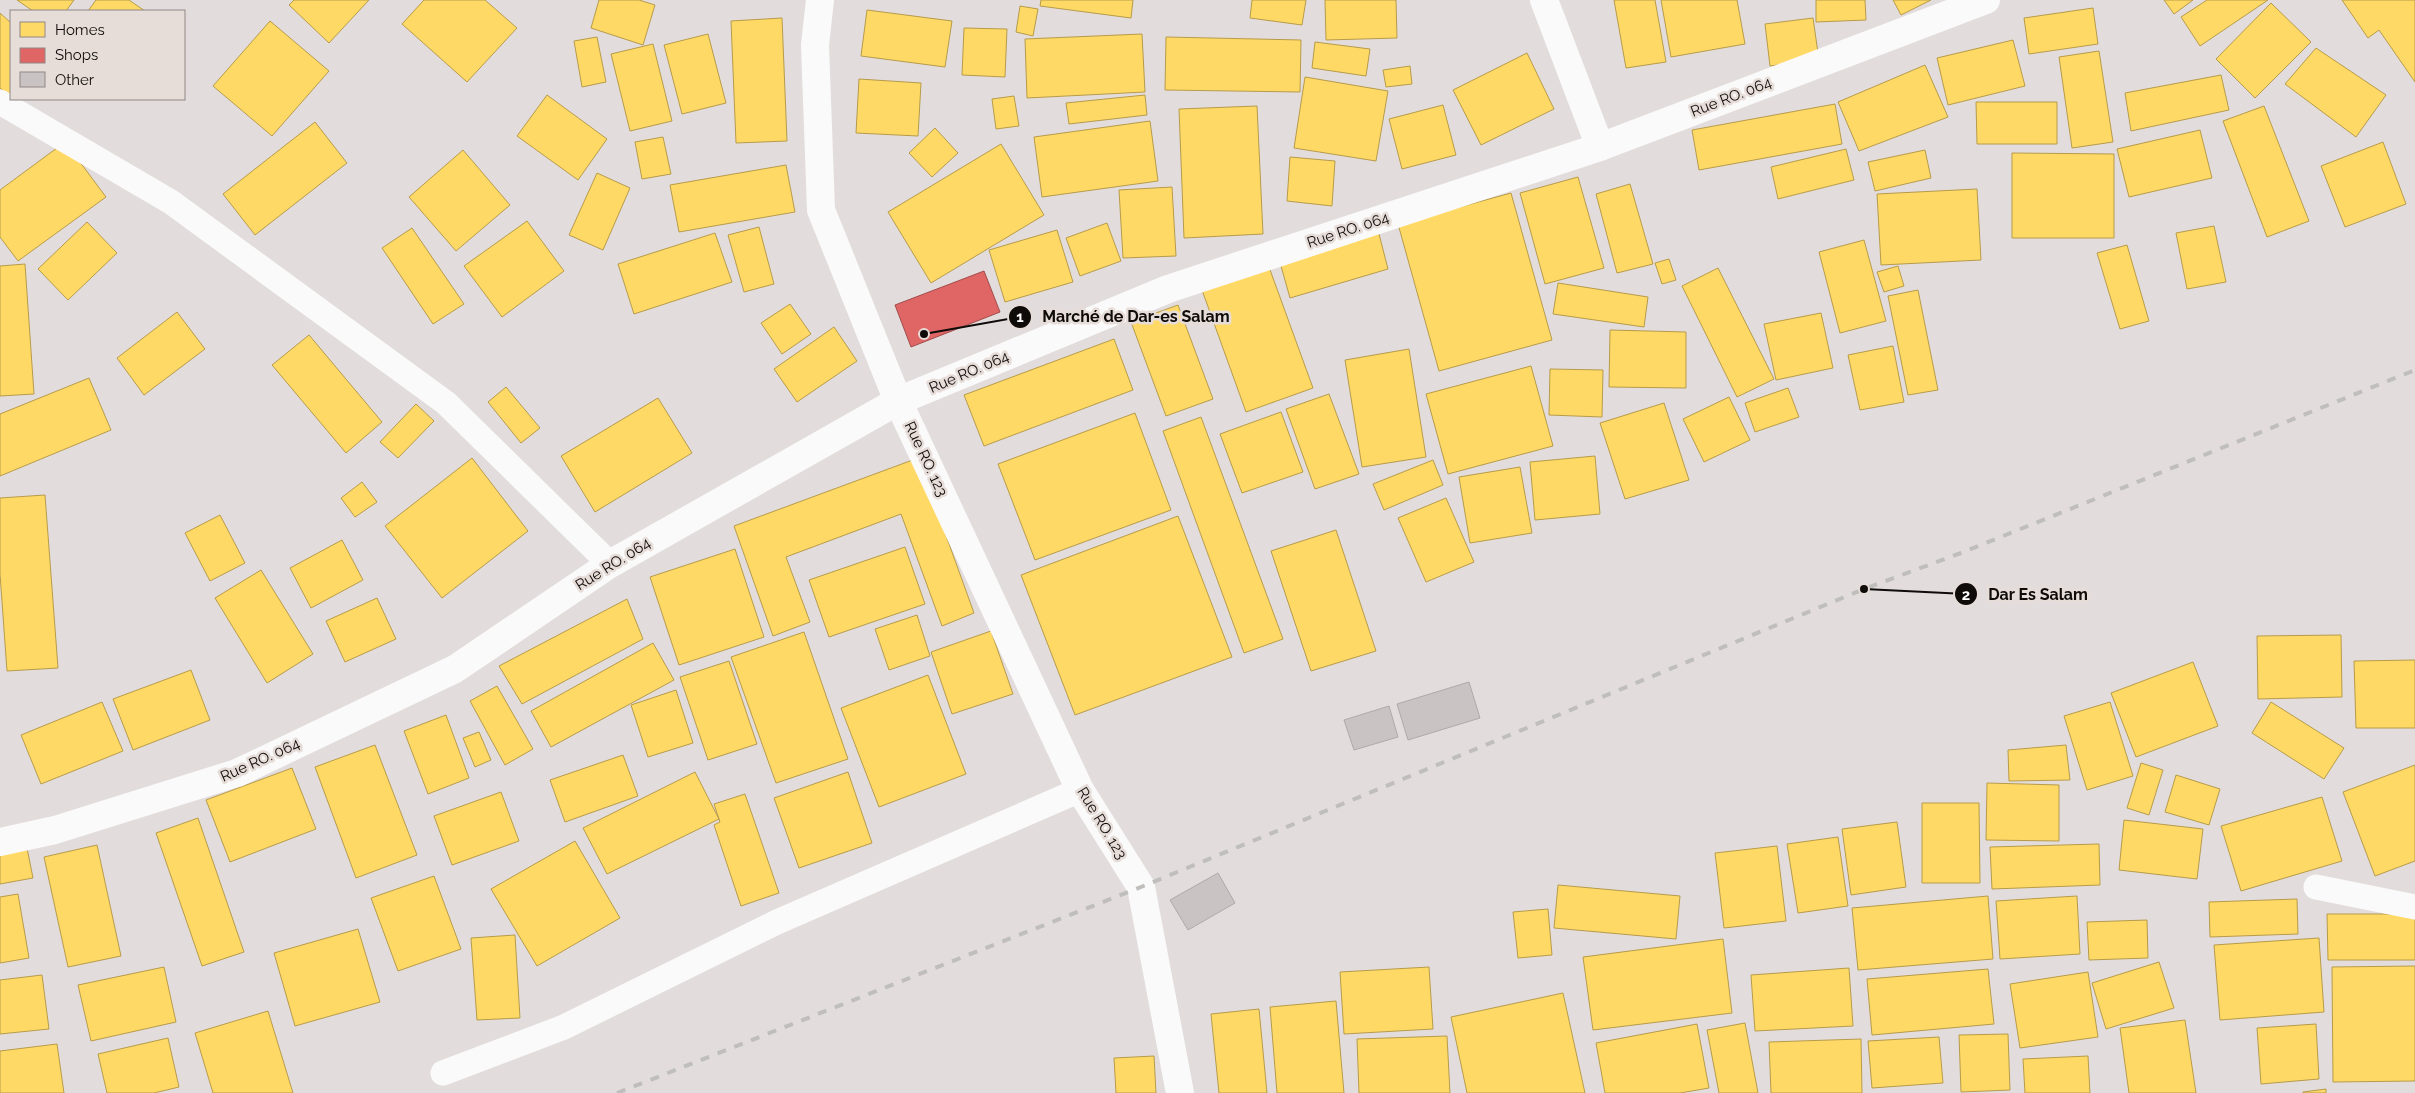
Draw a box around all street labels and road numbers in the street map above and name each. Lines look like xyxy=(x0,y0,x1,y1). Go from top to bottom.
street label: Rue RO. 064 xyxy=(1688,73,1774,121)
street label: Rue RO. 064 xyxy=(1305,208,1391,252)
street label: Rue RO. 064 xyxy=(926,347,1012,397)
street label: Rue RO. 123 xyxy=(901,419,951,499)
street label: Rue RO. 064 xyxy=(572,534,654,594)
street label: Rue RO. 064 xyxy=(217,734,303,786)
street label: Rue RO. 123 xyxy=(1073,784,1131,862)

